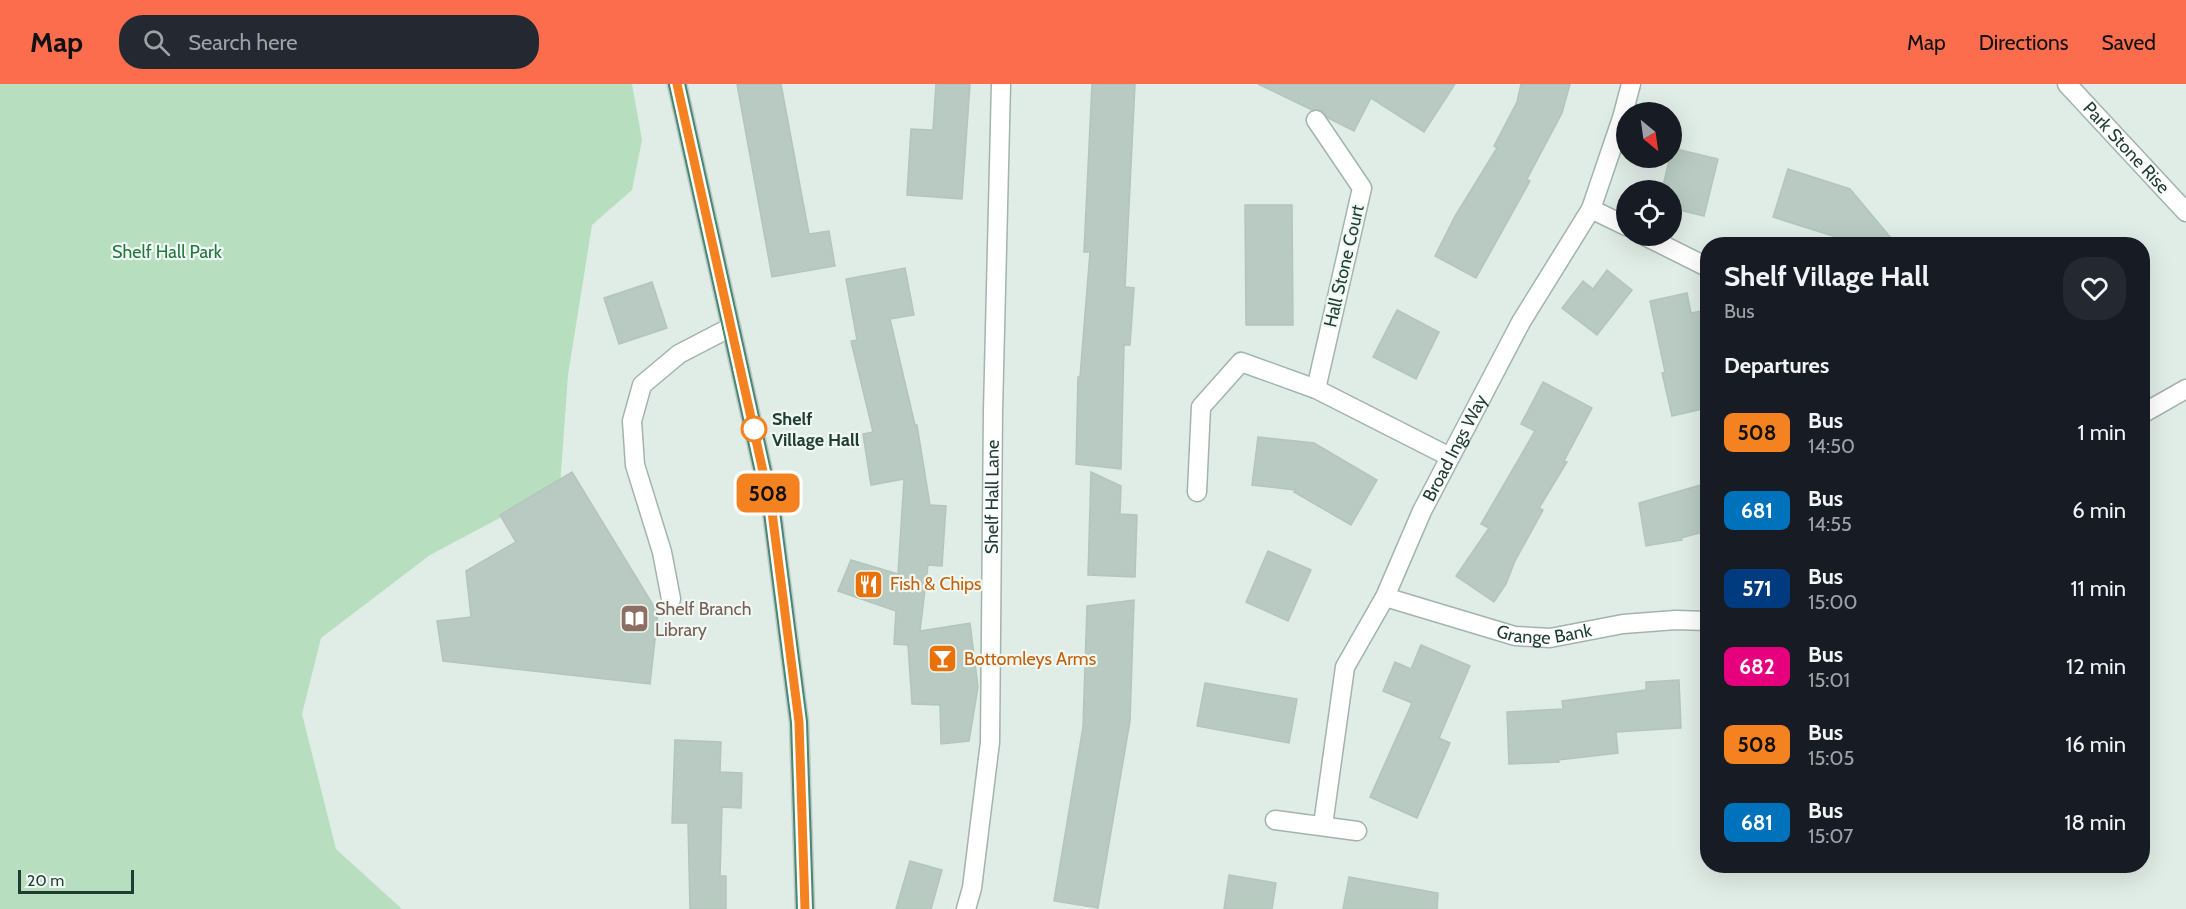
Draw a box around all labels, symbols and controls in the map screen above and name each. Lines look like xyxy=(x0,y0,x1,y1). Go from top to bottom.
search box xyxy=(119,15,539,69)
text: Map xyxy=(30,25,83,59)
icon: search xyxy=(140,26,173,59)
text: Search here xyxy=(188,29,297,56)
text: Map xyxy=(1907,30,1946,55)
text: Directions xyxy=(1979,30,2068,55)
text: Saved xyxy=(2101,30,2156,55)
street label: Park Stone Rise xyxy=(2078,97,2174,198)
north arrow xyxy=(1616,102,1682,168)
map controls xyxy=(1616,102,1682,246)
button: locate xyxy=(1616,180,1682,246)
street label: Hall Stone Court xyxy=(1319,203,1369,329)
park label: Shelf Hall Park xyxy=(112,241,223,263)
button: heart xyxy=(2063,257,2126,320)
text: Shelf Village Hall xyxy=(1724,259,1929,293)
text: Bus xyxy=(1724,299,1755,323)
text: Departures xyxy=(1724,352,1829,379)
street label: Broad Ings Way xyxy=(1418,391,1492,505)
text: Bus xyxy=(1808,407,1843,434)
place label: Shelf Village Hall xyxy=(772,408,860,451)
marker: Shelf Village Hall xyxy=(741,416,767,442)
text: 1 min xyxy=(2078,419,2126,446)
text: 508 xyxy=(1738,420,1776,445)
text: 14:50 xyxy=(1808,434,1855,458)
street label: Shelf Hall Lane xyxy=(981,440,1004,554)
line badge: 508 xyxy=(734,474,802,512)
text: 508 xyxy=(749,481,787,506)
text: Bus xyxy=(1808,485,1843,512)
text: 6 min xyxy=(2072,497,2126,524)
text: 681 xyxy=(1741,498,1773,523)
text: 14:55 xyxy=(1808,512,1852,536)
text: Bus xyxy=(1808,563,1843,590)
restaurant icon: Fish & Chips xyxy=(853,568,885,600)
place label: Fish & Chips xyxy=(890,573,982,595)
text: 11 min xyxy=(2070,575,2126,602)
text: 571 xyxy=(1742,576,1772,601)
text: 15:00 xyxy=(1808,590,1857,614)
place label: Shelf Branch Library xyxy=(655,598,751,641)
library icon: Shelf Branch Library xyxy=(618,603,650,635)
street label: Grange Bank xyxy=(1494,619,1594,649)
text: Bus xyxy=(1808,641,1843,668)
bar icon: Bottomleys Arms xyxy=(927,643,959,675)
place label: Bottomleys Arms xyxy=(964,648,1096,670)
text: 12 min xyxy=(2066,653,2126,680)
text: 682 xyxy=(1739,654,1775,679)
text: 15:01 xyxy=(1808,668,1850,692)
text: Bus xyxy=(1808,719,1843,746)
text: 16 min xyxy=(2065,731,2126,758)
text: 508 xyxy=(1738,732,1776,757)
text: 15:05 xyxy=(1808,746,1854,770)
text: Bus xyxy=(1808,797,1843,824)
text: 18 min xyxy=(2064,809,2126,836)
text: 681 xyxy=(1741,810,1773,835)
text: 15:07 xyxy=(1808,824,1853,848)
scale bar xyxy=(18,867,134,894)
text: 20 m xyxy=(27,871,64,890)

